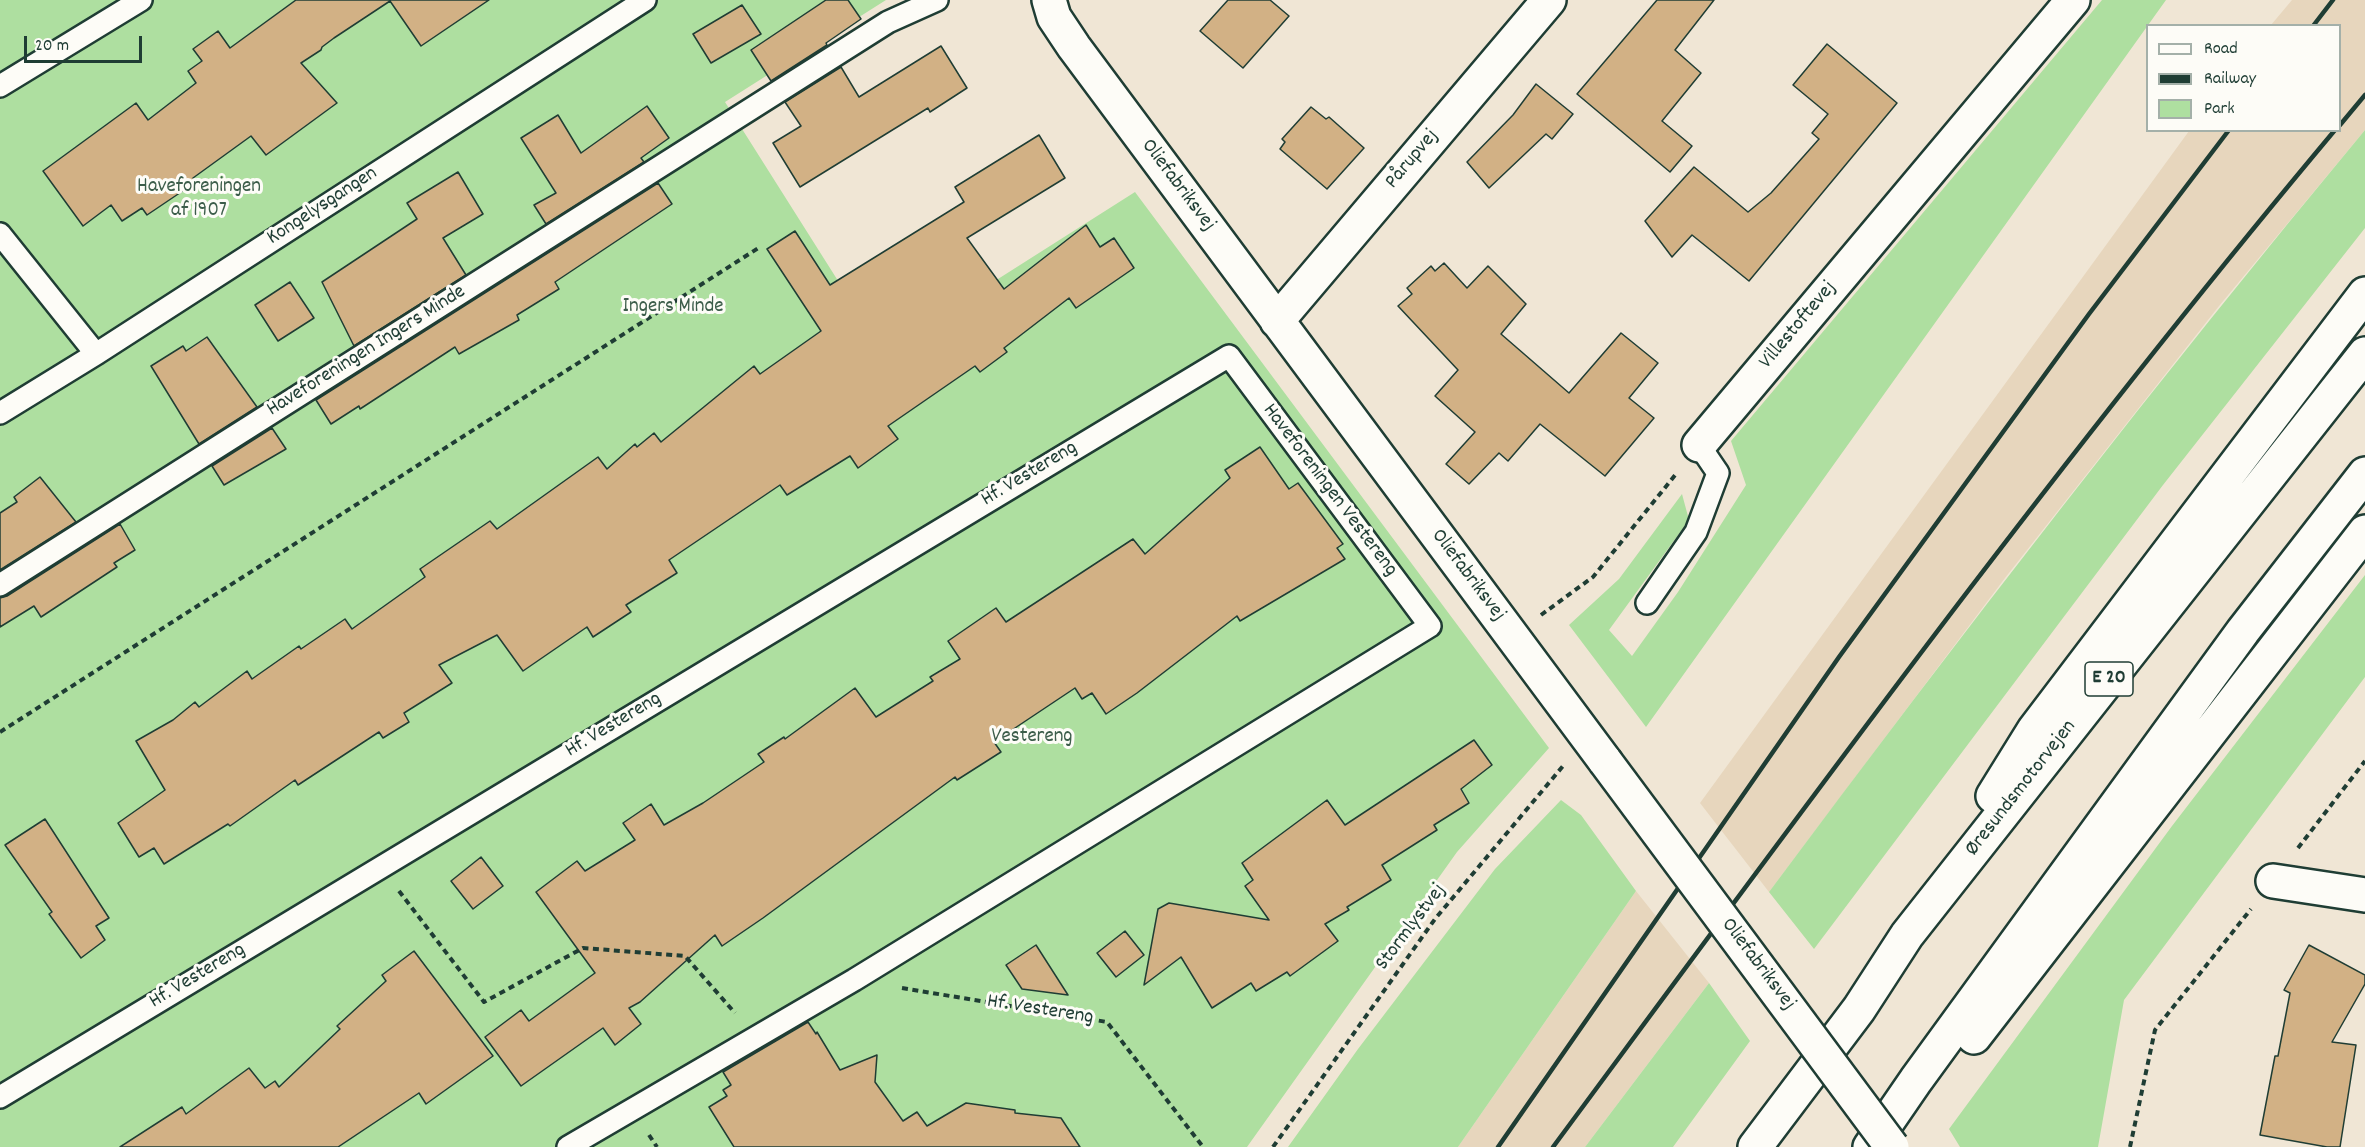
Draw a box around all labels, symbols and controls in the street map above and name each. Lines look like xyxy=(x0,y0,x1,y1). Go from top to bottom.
scale bar xyxy=(27,24,146,62)
legend xyxy=(2146,24,2341,132)
text: 20 m xyxy=(35,34,69,59)
text: Road xyxy=(2204,37,2238,62)
text: Railway xyxy=(2204,67,2256,92)
text: Park xyxy=(2204,97,2235,122)
street label: Pårupvej xyxy=(1381,125,1445,195)
street label: Oliefabriksvej xyxy=(1134,135,1220,237)
street label: Kongelysgangen xyxy=(263,162,383,252)
park label: Haveforeningen af 1907 xyxy=(137,175,261,225)
street label: Villestoftevej xyxy=(1755,277,1843,375)
street label: Haveforeningen Ingers Minde xyxy=(263,280,471,424)
park label: Ingers Minde xyxy=(622,295,724,321)
street label: Haveforeningen Vestereng xyxy=(1256,400,1402,582)
street label: Hf. Vestereng xyxy=(977,437,1083,513)
street label: Oliefabriksvej xyxy=(1424,525,1510,627)
road number: E 20 xyxy=(2085,662,2133,696)
street label: Hf. Vestereng xyxy=(561,688,667,764)
street label: Øresundsmotorvejen xyxy=(1961,716,2083,862)
park label: Vestereng xyxy=(991,725,1073,751)
street label: Stormlystvej xyxy=(1371,880,1453,976)
street label: Oliefabriksvej xyxy=(1714,914,1800,1016)
street label: Hf. Vestereng xyxy=(145,939,251,1015)
street label: Hf. Vestereng xyxy=(985,990,1095,1032)

